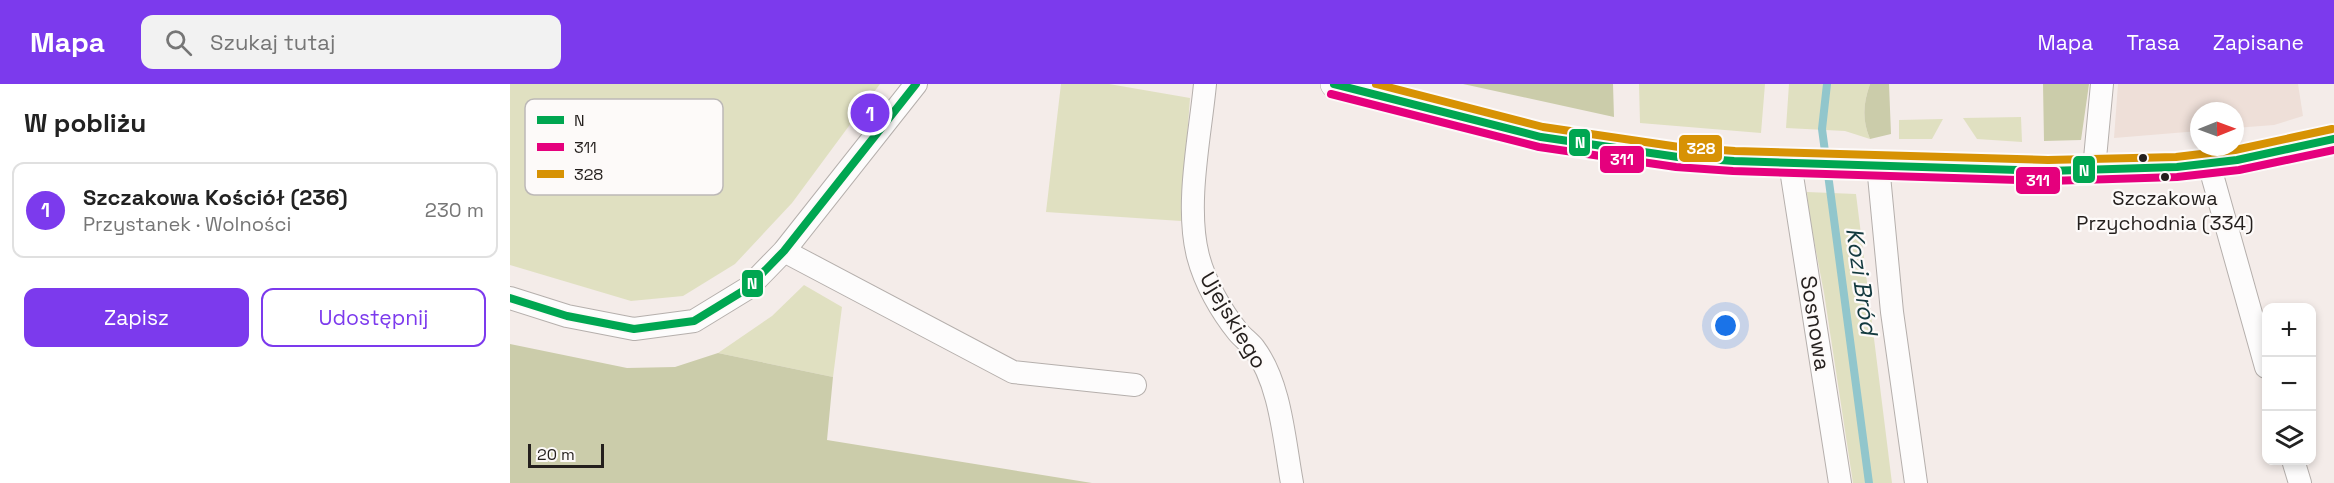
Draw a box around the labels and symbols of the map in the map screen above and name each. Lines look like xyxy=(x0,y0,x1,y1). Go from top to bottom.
pin: 1 xyxy=(850,90,890,135)
legend xyxy=(525,99,723,195)
north arrow xyxy=(2190,102,2244,156)
text: N xyxy=(574,110,585,131)
line badge: N xyxy=(1568,128,1591,157)
text: N xyxy=(1575,132,1585,153)
line badge: 328 xyxy=(1678,134,1723,163)
text: 311 xyxy=(574,137,597,158)
text: 328 xyxy=(1687,138,1716,159)
line badge: 311 xyxy=(1599,145,1645,174)
text: 311 xyxy=(1610,149,1634,170)
unlabelled marker xyxy=(2137,152,2149,164)
line badge: N xyxy=(2072,155,2096,184)
text: N xyxy=(2079,160,2089,181)
text: 328 xyxy=(574,164,603,185)
line badge: 311 xyxy=(2015,166,2061,195)
text: 311 xyxy=(2026,170,2050,191)
marker: Szczakowa Przychodnia (334) xyxy=(2159,171,2171,183)
place label: Szczakowa Przychodnia (334) xyxy=(2076,185,2254,236)
water label: Kozi Bród xyxy=(1839,225,1885,339)
street label: Ujejskiego xyxy=(1194,266,1274,374)
line badge: N xyxy=(741,269,764,298)
text: N xyxy=(747,273,757,294)
street label: Sosnowa xyxy=(1795,274,1837,373)
your location xyxy=(1711,311,1740,340)
scale bar xyxy=(528,441,604,468)

